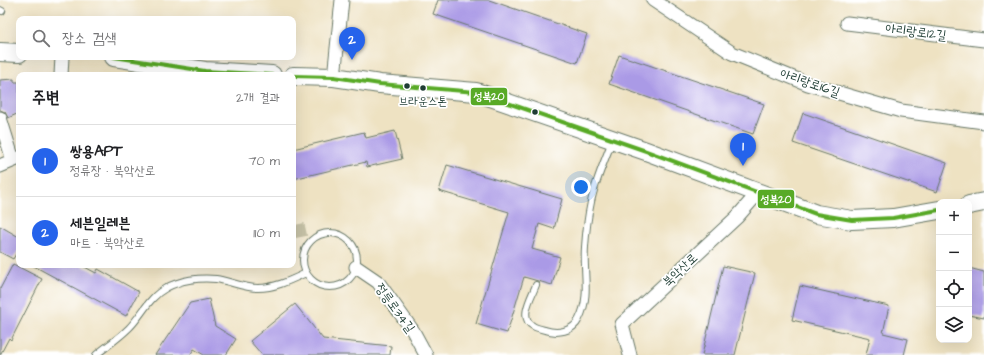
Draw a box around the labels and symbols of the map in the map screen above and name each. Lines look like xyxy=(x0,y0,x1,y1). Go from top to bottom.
street label: 아리랑로12길 xyxy=(884,19,948,45)
pin: 2 xyxy=(339,27,365,60)
street label: 아리랑로16길 xyxy=(778,64,842,102)
unlabelled marker xyxy=(402,81,412,91)
marker: 브라운스톤 xyxy=(418,83,428,93)
line badge: 성북20 xyxy=(470,87,508,106)
text: 성북20 xyxy=(474,89,505,104)
place label: 브라운스톤 xyxy=(399,93,447,110)
unlabelled marker xyxy=(530,107,540,117)
pin: 1 xyxy=(730,133,756,166)
your location xyxy=(571,177,591,197)
line badge: 성북20 xyxy=(757,189,795,209)
text: 성북20 xyxy=(761,192,792,207)
street label: 북악산로 xyxy=(659,249,701,291)
street label: 정릉로34길 xyxy=(371,280,419,336)

